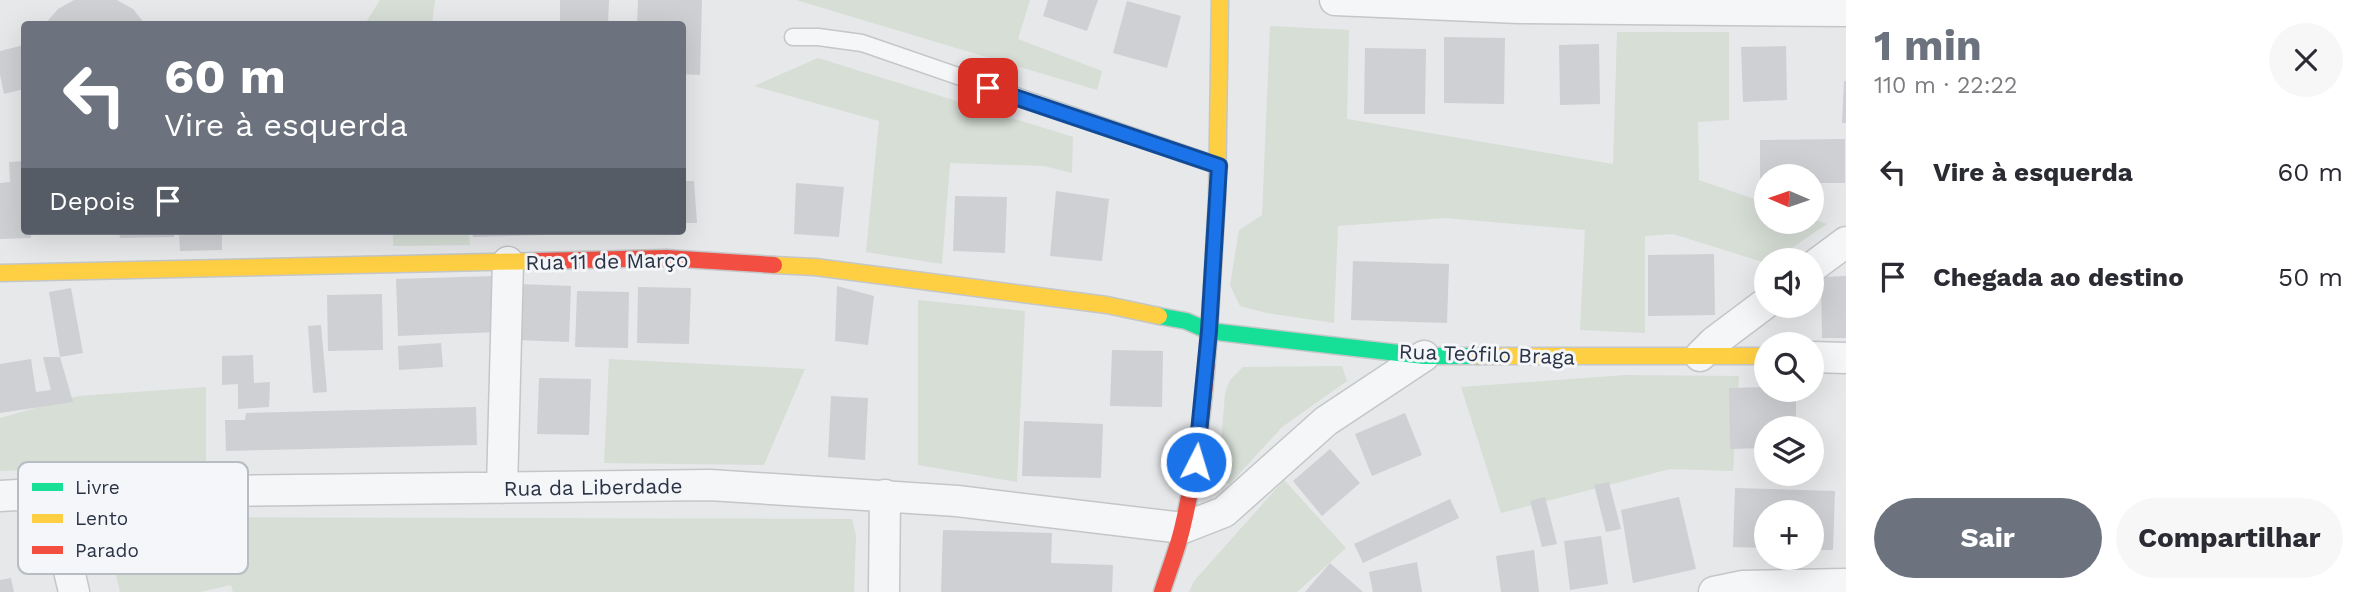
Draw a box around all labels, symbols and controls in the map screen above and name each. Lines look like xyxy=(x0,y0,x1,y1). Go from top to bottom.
text: 1 min xyxy=(1874,21,1982,70)
button: close xyxy=(2269,23,2343,97)
text: 60 m xyxy=(164,47,286,105)
icon: left xyxy=(49,49,140,140)
pin xyxy=(958,58,1018,118)
icon: arrive xyxy=(969,69,1007,107)
text: 110 m · 22:22 xyxy=(1874,72,2017,99)
text: Vire à esquerda xyxy=(164,106,408,144)
icon: left xyxy=(1874,153,1912,191)
text: Vire à esquerda xyxy=(1933,157,2133,187)
text: 60 m xyxy=(2277,157,2343,187)
north arrow xyxy=(1754,164,1824,234)
map controls xyxy=(1754,164,1824,570)
icon: arrive xyxy=(149,182,187,220)
text: Depois xyxy=(49,186,135,216)
street label: Rua 11 de Março xyxy=(525,247,689,275)
button: sound xyxy=(1754,248,1824,318)
icon: arrive xyxy=(1874,258,1912,296)
text: Chegada ao destino xyxy=(1933,262,2184,292)
text: 50 m xyxy=(2278,262,2343,292)
button: search xyxy=(1754,332,1824,402)
street label: Rua Teófilo Braga xyxy=(1398,338,1576,370)
button: layers xyxy=(1754,416,1824,486)
position arrow xyxy=(1159,425,1233,499)
legend xyxy=(18,462,248,574)
street label: Rua da Liberdade xyxy=(503,473,683,501)
text: Livre xyxy=(75,476,120,499)
button: Sair xyxy=(1874,498,2102,578)
button: Compartilhar xyxy=(2116,498,2343,578)
button: + xyxy=(1754,500,1824,570)
text: Lento xyxy=(75,507,128,530)
text: Parado xyxy=(75,539,139,562)

